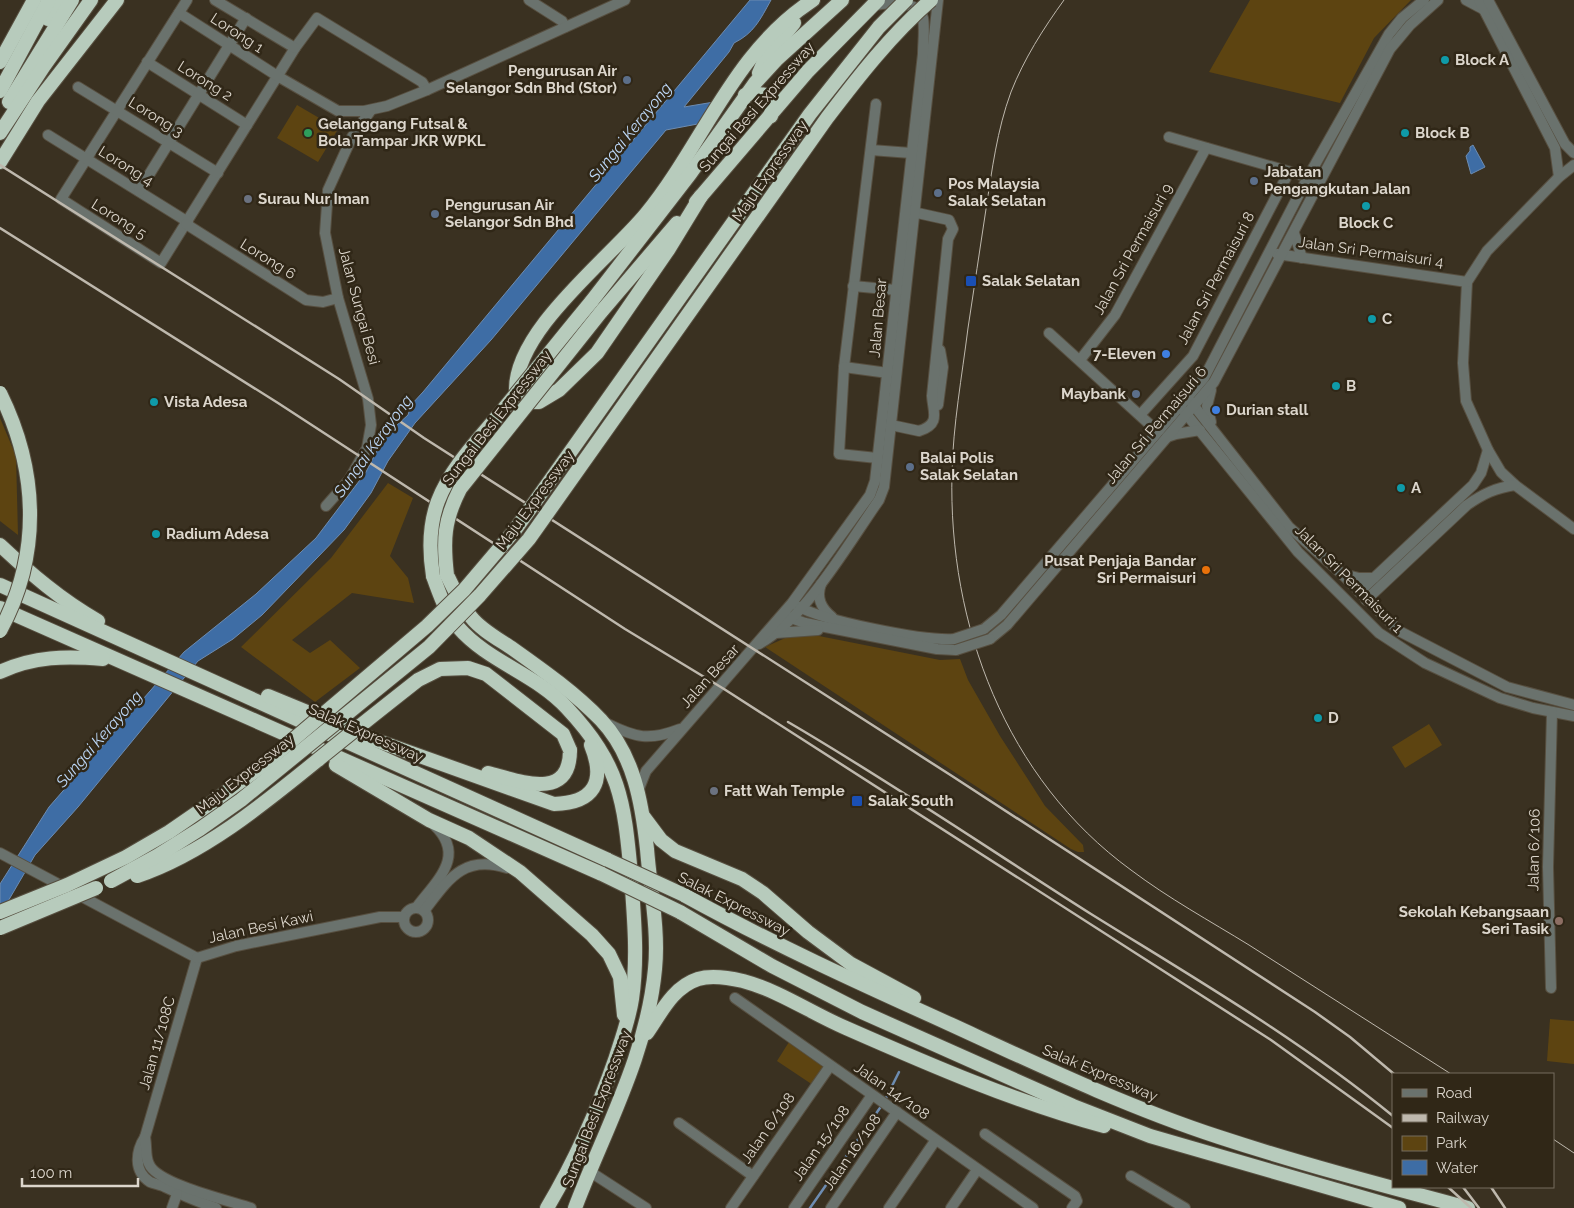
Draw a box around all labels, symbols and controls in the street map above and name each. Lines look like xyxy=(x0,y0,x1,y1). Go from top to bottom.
street label: Lorong 1 xyxy=(207,9,267,57)
street label: Sungai Besi Expressway xyxy=(696,38,818,176)
place label: Block A xyxy=(1455,51,1510,69)
marker: Block A xyxy=(1439,54,1451,66)
street label: Lorong 2 xyxy=(174,57,236,105)
place label: Pengurusan Air Selangor Sdn Bhd (Stor) xyxy=(446,62,617,97)
marker: Pengurusan Air Selangor Sdn Bhd (Stor) xyxy=(621,74,633,86)
water label: Sungai Kerayong xyxy=(584,78,676,186)
street label: Lorong 3 xyxy=(125,93,187,141)
place label: Gelanggang Futsal & Bola Tampar JKR WPKL xyxy=(318,115,486,150)
street label: Maju Expressway xyxy=(728,117,812,225)
place label: Block B xyxy=(1415,124,1470,142)
marker: Gelanggang Futsal & Bola Tampar JKR WPKL xyxy=(302,127,314,139)
marker: Block B xyxy=(1399,127,1411,139)
street label: Lorong 4 xyxy=(95,142,157,190)
place label: Jabatan Pengangkutan Jalan xyxy=(1264,163,1410,198)
place label: Pos Malaysia Salak Selatan xyxy=(948,175,1046,210)
marker: Jabatan Pengangkutan Jalan xyxy=(1248,175,1260,187)
street label: Jalan Sri Permaisuri 9 xyxy=(1089,180,1177,318)
marker: Pos Malaysia Salak Selatan xyxy=(932,187,944,199)
place label: Surau Nur Iman xyxy=(258,190,369,208)
marker: Surau Nur Iman xyxy=(242,193,254,205)
street label: Lorong 5 xyxy=(88,195,150,243)
place label: Pengurusan Air Selangor Sdn Bhd xyxy=(445,196,574,231)
marker: Block C xyxy=(1360,200,1372,212)
marker: Pengurusan Air Selangor Sdn Bhd xyxy=(429,208,441,220)
street label: Jalan Sri Permaisuri 8 xyxy=(1173,209,1259,347)
place label: Block C xyxy=(1339,214,1393,232)
street label: Jalan Sri Permaisuri 4 xyxy=(1297,233,1445,271)
street label: Lorong 6 xyxy=(237,235,299,283)
street label: Jalan Sungai Besi xyxy=(335,245,383,367)
place label: Salak Selatan xyxy=(982,272,1080,290)
marker: Salak Selatan xyxy=(964,274,978,288)
street label: Jalan Besar xyxy=(866,277,890,358)
place label: C xyxy=(1382,310,1392,328)
marker: C xyxy=(1366,313,1378,325)
place label: 7-Eleven xyxy=(1093,345,1156,363)
street label: Sungai Besi Expressway xyxy=(439,347,555,489)
marker: 7-Eleven xyxy=(1160,348,1172,360)
street label: Jalan Sri Permaisuri 6 xyxy=(1102,363,1210,487)
place label: B xyxy=(1346,377,1356,395)
marker: B xyxy=(1330,380,1342,392)
place label: Maybank xyxy=(1061,385,1127,403)
marker: Maybank xyxy=(1130,388,1142,400)
water label: Sungai Kerayong xyxy=(329,391,417,502)
place label: Vista Adesa xyxy=(164,393,248,411)
marker: Vista Adesa xyxy=(148,396,160,408)
place label: Durian stall xyxy=(1226,401,1308,419)
marker: Durian stall xyxy=(1210,404,1222,416)
street label: Maju Expressway xyxy=(492,447,578,553)
place label: Balai Polis Salak Selatan xyxy=(920,449,1018,484)
marker: Balai Polis Salak Selatan xyxy=(904,461,916,473)
place label: A xyxy=(1411,479,1422,497)
marker: A xyxy=(1395,482,1407,494)
street label: Jalan Sri Permaisuri 1 xyxy=(1291,521,1407,637)
place label: Radium Adesa xyxy=(166,525,269,543)
marker: Radium Adesa xyxy=(150,528,162,540)
place label: Pusat Penjaja Bandar Sri Permaisuri xyxy=(1044,552,1196,587)
marker: Pusat Penjaja Bandar Sri Permaisuri xyxy=(1200,564,1212,576)
street label: Jalan Besar xyxy=(677,640,744,712)
water label: Sungai Kerayong xyxy=(51,686,146,792)
street label: Salak Expressway xyxy=(306,700,426,766)
place label: D xyxy=(1328,709,1339,727)
marker: D xyxy=(1312,712,1324,724)
street label: Maju Expressway xyxy=(192,730,298,818)
place label: Fatt Wah Temple xyxy=(724,782,845,800)
marker: Fatt Wah Temple xyxy=(708,785,720,797)
place label: Salak South xyxy=(868,792,953,810)
marker: Salak South xyxy=(850,794,864,808)
street label: Jalan 6/106 xyxy=(1524,809,1544,891)
street label: Salak Expressway xyxy=(675,868,793,940)
place label: Sekolah Kebangsaan Seri Tasik xyxy=(1399,903,1550,938)
street label: Jalan Besi Kawi xyxy=(207,907,315,947)
marker: Sekolah Kebangsaan Seri Tasik xyxy=(1553,915,1565,927)
street label: Jalan 11/108C xyxy=(135,994,179,1092)
street label: Sungai Besi Expressway xyxy=(559,1028,635,1190)
street label: Salak Expressway xyxy=(1040,1041,1160,1105)
street label: Jalan 14/108 xyxy=(851,1058,933,1124)
legend xyxy=(1392,1073,1554,1188)
text: Road xyxy=(1436,1084,1472,1102)
street label: Jalan 6/108 xyxy=(737,1089,799,1167)
street label: Jalan 15/108 xyxy=(788,1102,854,1184)
text: Railway xyxy=(1436,1109,1489,1127)
street label: Jalan 16/108 xyxy=(819,1110,885,1194)
text: Park xyxy=(1436,1134,1467,1152)
scale bar xyxy=(22,1156,139,1188)
text: Water xyxy=(1436,1159,1479,1177)
text: 100 m xyxy=(30,1164,72,1182)

